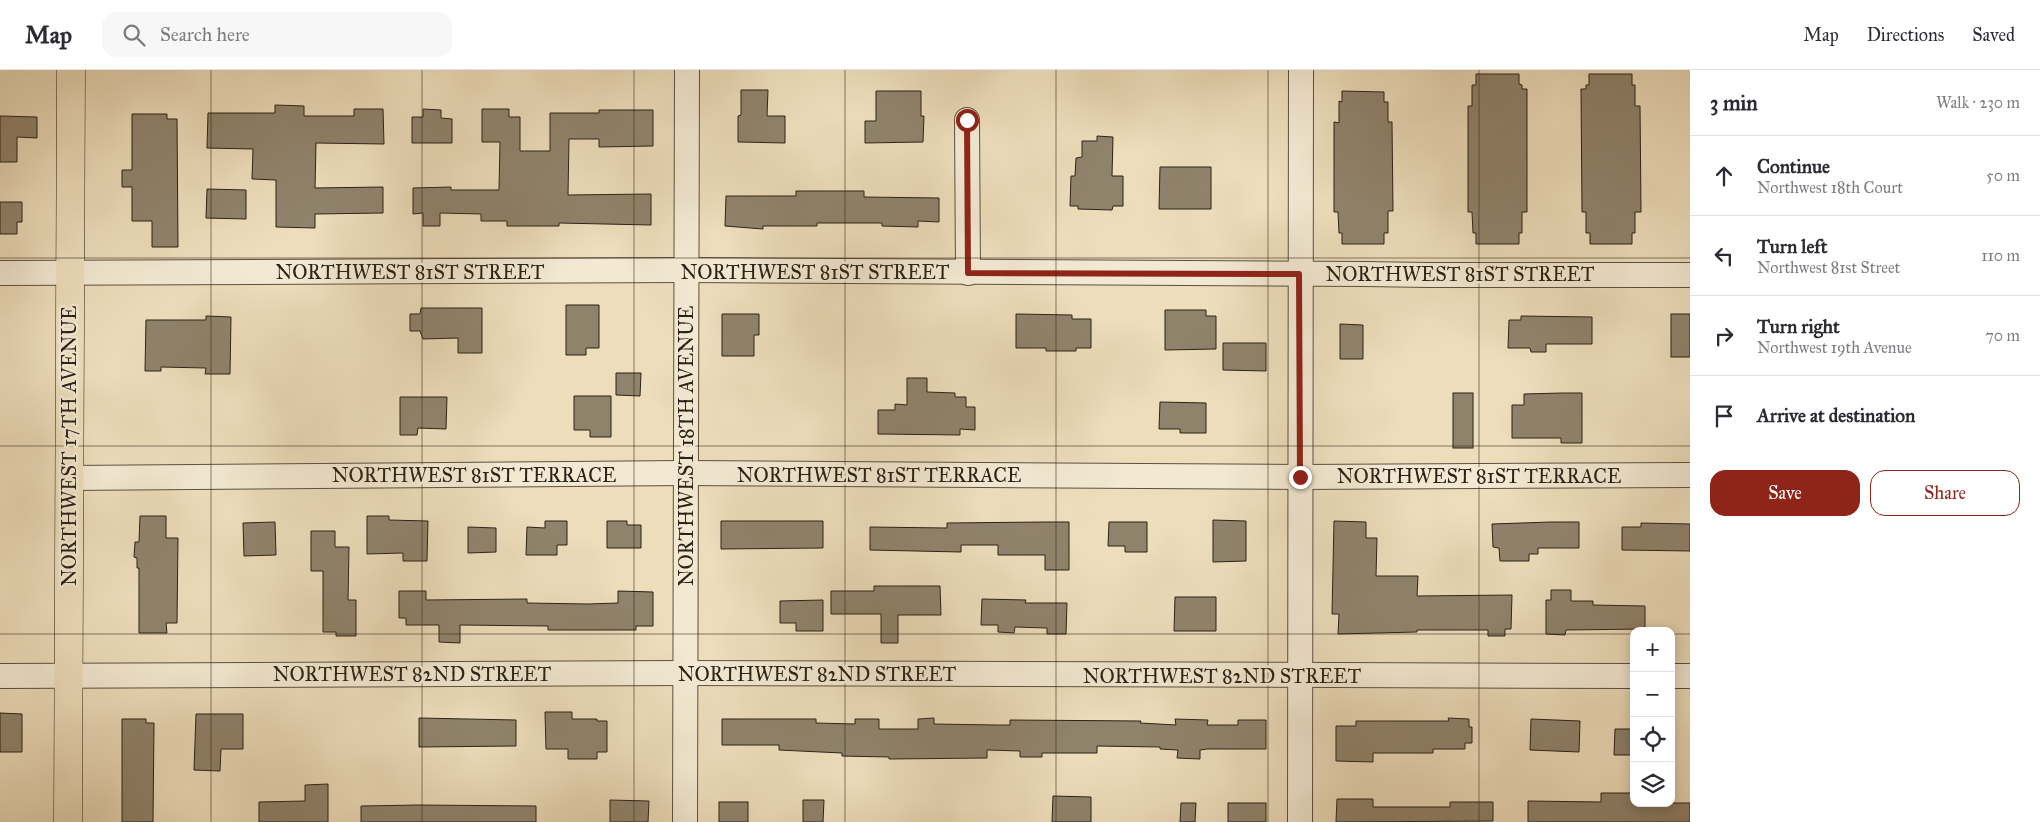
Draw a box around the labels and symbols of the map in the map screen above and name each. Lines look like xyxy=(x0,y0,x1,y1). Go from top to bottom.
route start xyxy=(956,109,979,132)
street label: NORTHWEST 81ST STREET xyxy=(275,260,545,284)
street label: NORTHWEST 81ST STREET xyxy=(680,260,950,284)
street label: NORTHWEST 81ST STREET xyxy=(1325,262,1595,286)
street label: NORTHWEST 17TH AVENUE xyxy=(57,306,81,586)
street label: NORTHWEST 18TH AVENUE xyxy=(674,306,698,586)
street label: NORTHWEST 81ST TERRACE xyxy=(332,463,616,487)
street label: NORTHWEST 81ST TERRACE xyxy=(737,463,1021,487)
street label: NORTHWEST 81ST TERRACE xyxy=(1337,464,1621,488)
route end xyxy=(1289,466,1312,489)
street label: NORTHWEST 82ND STREET xyxy=(273,662,552,686)
street label: NORTHWEST 82ND STREET xyxy=(678,662,957,686)
street label: NORTHWEST 82ND STREET xyxy=(1083,664,1362,688)

